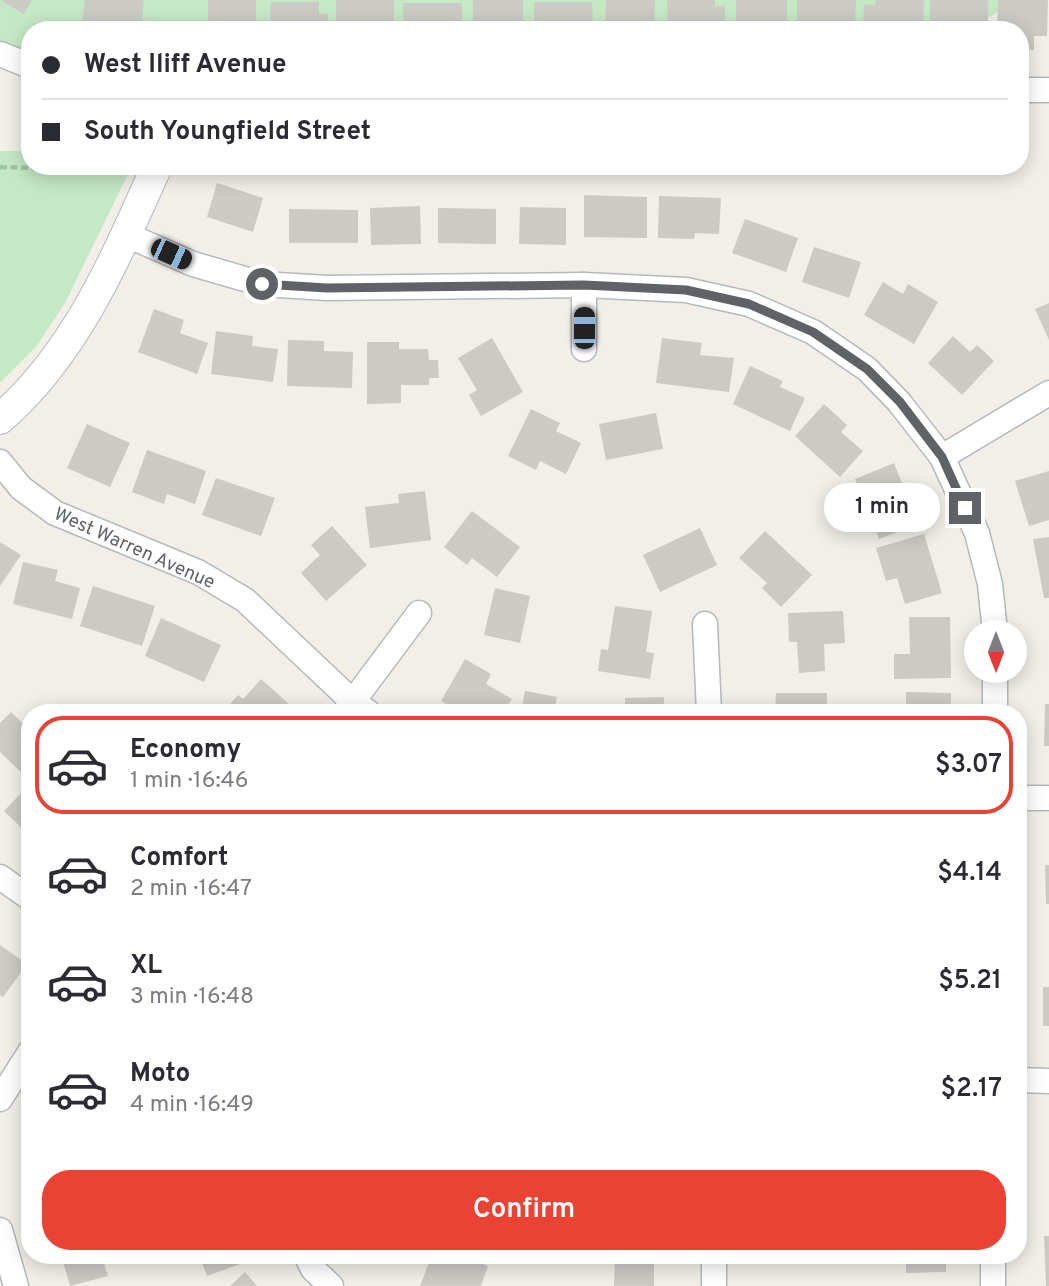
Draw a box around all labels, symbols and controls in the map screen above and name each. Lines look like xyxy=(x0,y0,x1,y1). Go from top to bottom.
text: West Iliff Avenue xyxy=(84,49,286,82)
text: South Youngfield Street xyxy=(84,116,371,149)
car xyxy=(148,236,195,272)
route start xyxy=(246,268,278,300)
car xyxy=(574,307,595,349)
callout: 1 min xyxy=(825,484,940,532)
route end xyxy=(949,492,981,524)
text: 1 min xyxy=(855,493,909,522)
street label: West Warren Avenue xyxy=(50,503,218,595)
north arrow xyxy=(964,620,1027,682)
map controls xyxy=(964,620,1027,683)
icon: car xyxy=(46,734,109,797)
text: Economy xyxy=(130,734,241,767)
text: $3.07 xyxy=(935,749,1002,782)
text: 1 min · 16:46 xyxy=(130,767,249,796)
icon: car xyxy=(46,842,109,905)
text: Comfort xyxy=(130,842,228,875)
text: $4.14 xyxy=(937,857,1002,890)
text: 2 min · 16:47 xyxy=(130,875,252,904)
icon: car xyxy=(46,950,109,1013)
text: XL xyxy=(130,950,162,983)
text: $5.21 xyxy=(938,965,1002,998)
text: 3 min · 16:48 xyxy=(130,983,254,1012)
icon: car xyxy=(46,1058,109,1121)
text: Moto xyxy=(130,1058,190,1091)
text: $2.17 xyxy=(940,1073,1002,1106)
text: 4 min · 16:49 xyxy=(130,1091,254,1120)
button: Confirm xyxy=(42,1170,1006,1250)

